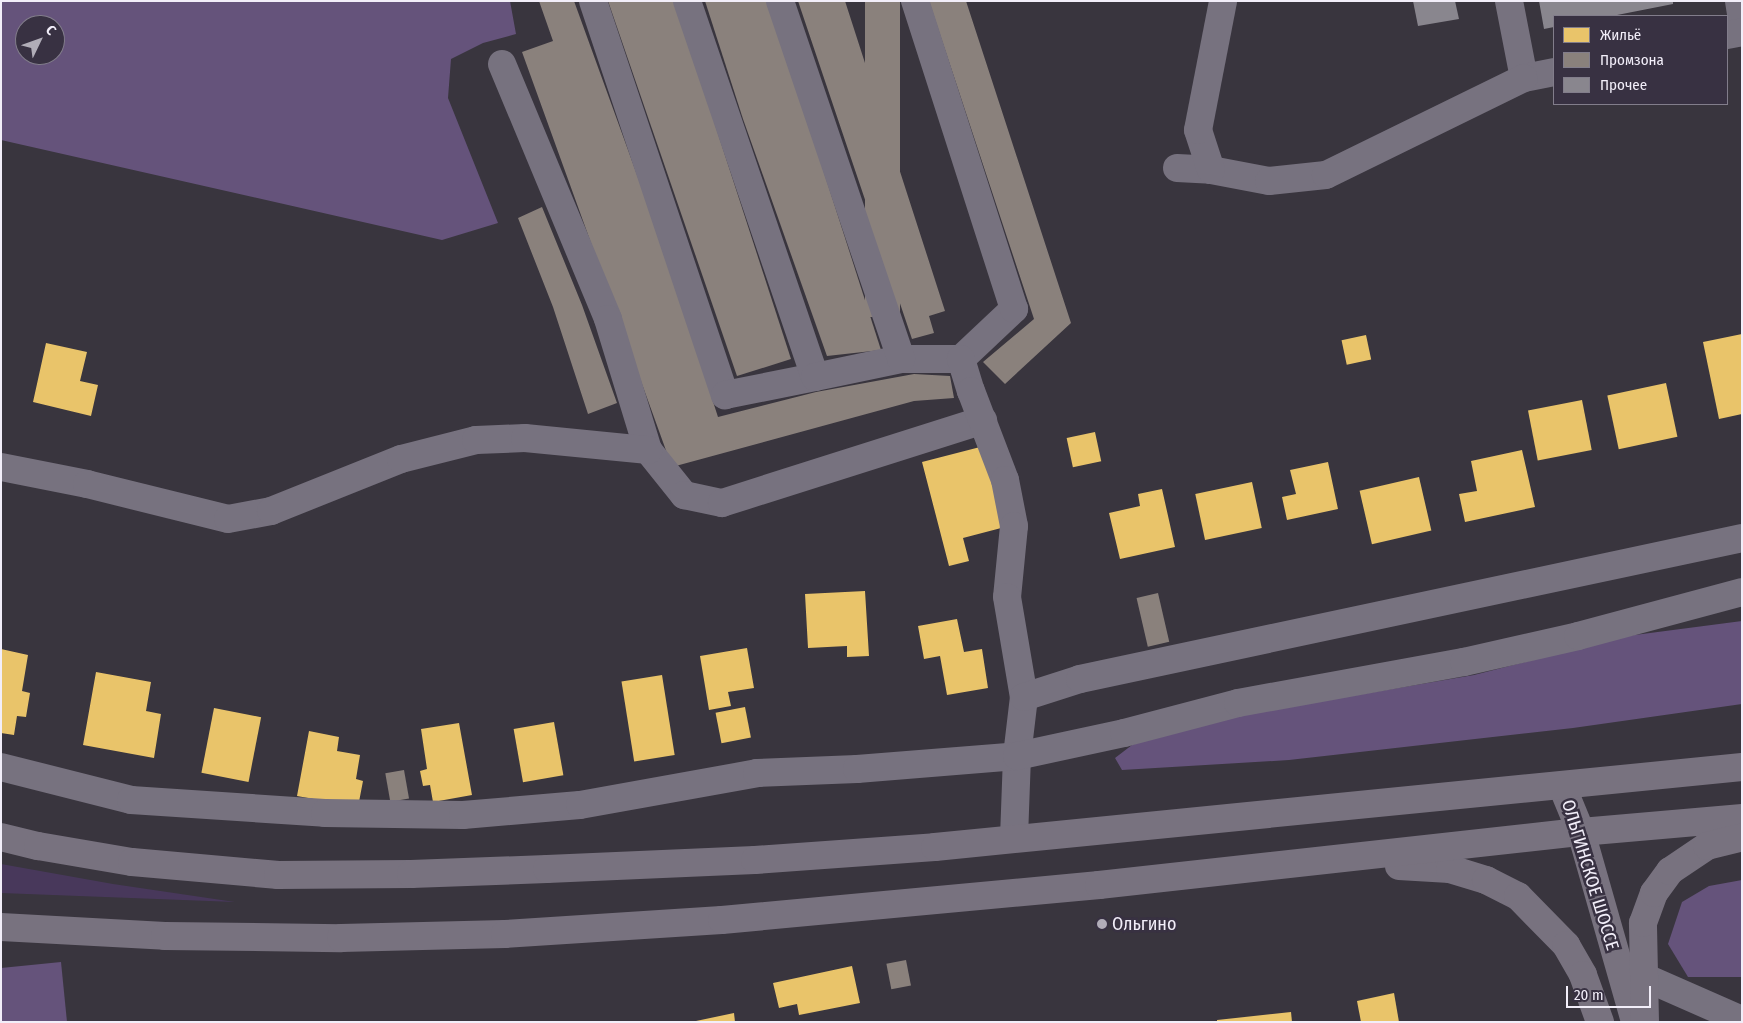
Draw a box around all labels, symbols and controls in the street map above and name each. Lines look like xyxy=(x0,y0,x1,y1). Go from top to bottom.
north arrow xyxy=(15,15,65,65)
legend xyxy=(1553,15,1728,105)
text: С xyxy=(42,22,60,39)
text: Жильё xyxy=(1600,26,1641,44)
text: Промзона xyxy=(1600,51,1664,69)
text: Прочее xyxy=(1600,76,1647,94)
street label: ОЛЬГИНСКОЕ ШОССЕ xyxy=(1557,797,1623,953)
place label: Ольгино xyxy=(1112,913,1176,935)
marker: Ольгино xyxy=(1096,918,1108,930)
scale bar xyxy=(1568,976,1653,1008)
text: 20 m xyxy=(1574,986,1604,1004)

